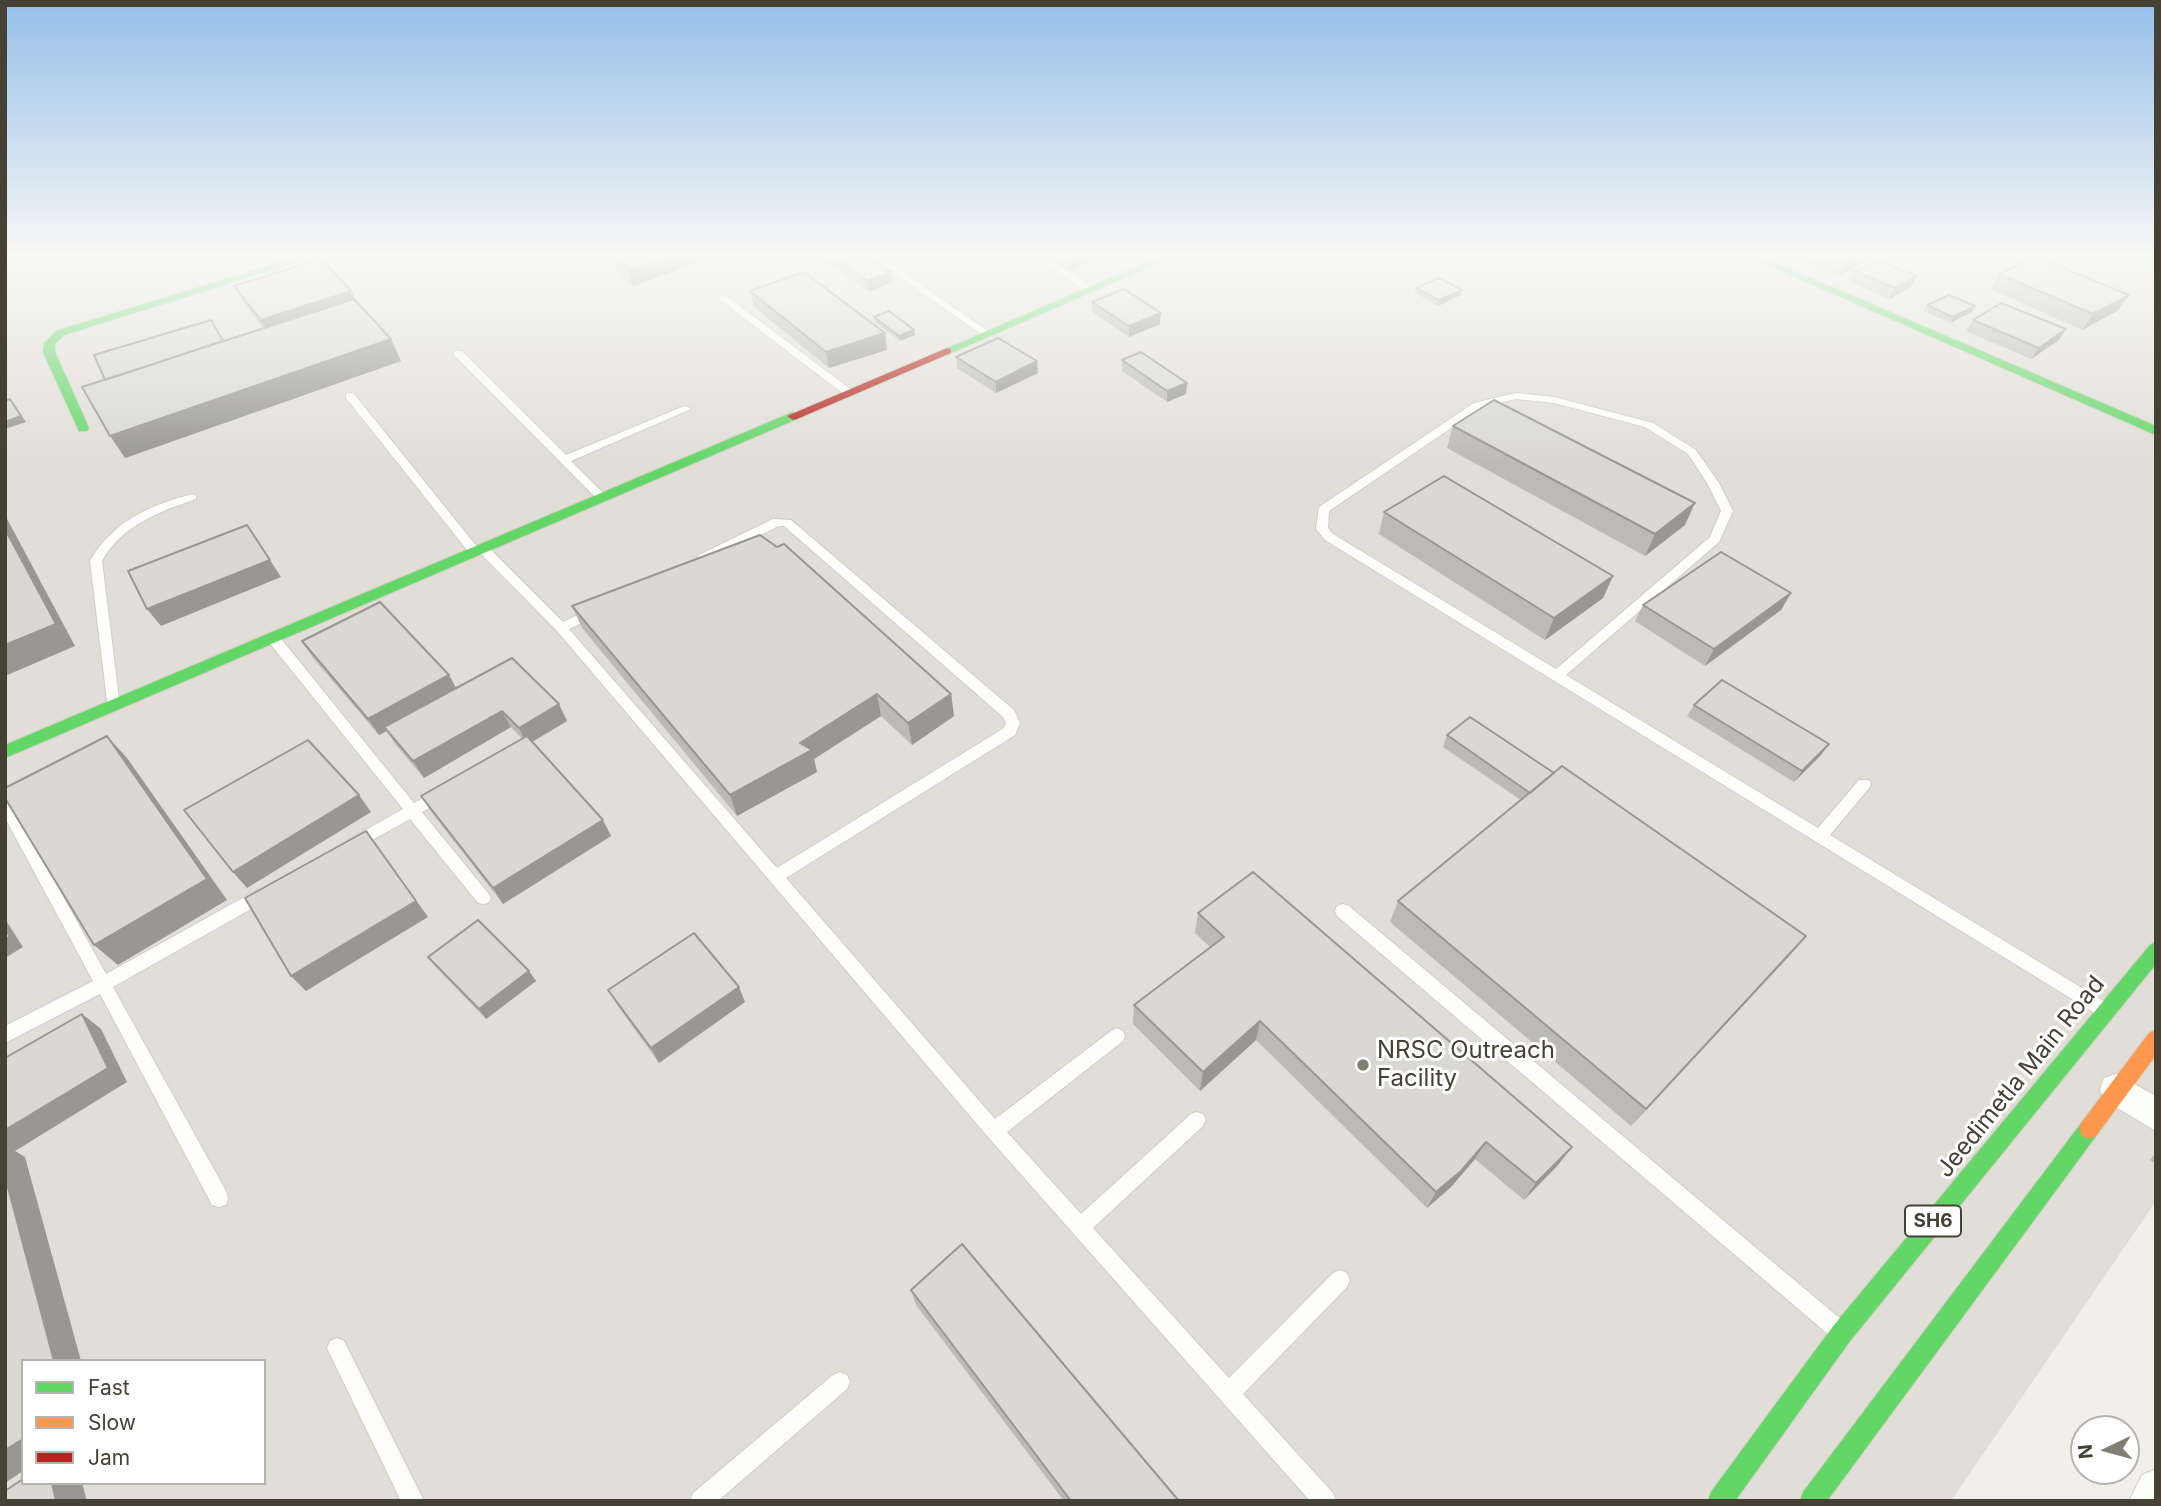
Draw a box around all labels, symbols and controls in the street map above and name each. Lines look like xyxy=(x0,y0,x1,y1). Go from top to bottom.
street label: Jeedimetla Main Road xyxy=(1931,970,2111,1184)
place label: NRSC Outreach Facility xyxy=(1377,1037,1555,1093)
marker: NRSC Outreach Facility xyxy=(1355,1057,1371,1073)
road number: SH6 xyxy=(1905,1205,1961,1236)
legend xyxy=(21,1359,266,1485)
text: Fast xyxy=(88,1375,130,1400)
text: Slow xyxy=(88,1410,136,1435)
north arrow xyxy=(2070,1415,2140,1485)
text: N xyxy=(2073,1443,2098,1460)
text: Jam xyxy=(88,1445,130,1470)

